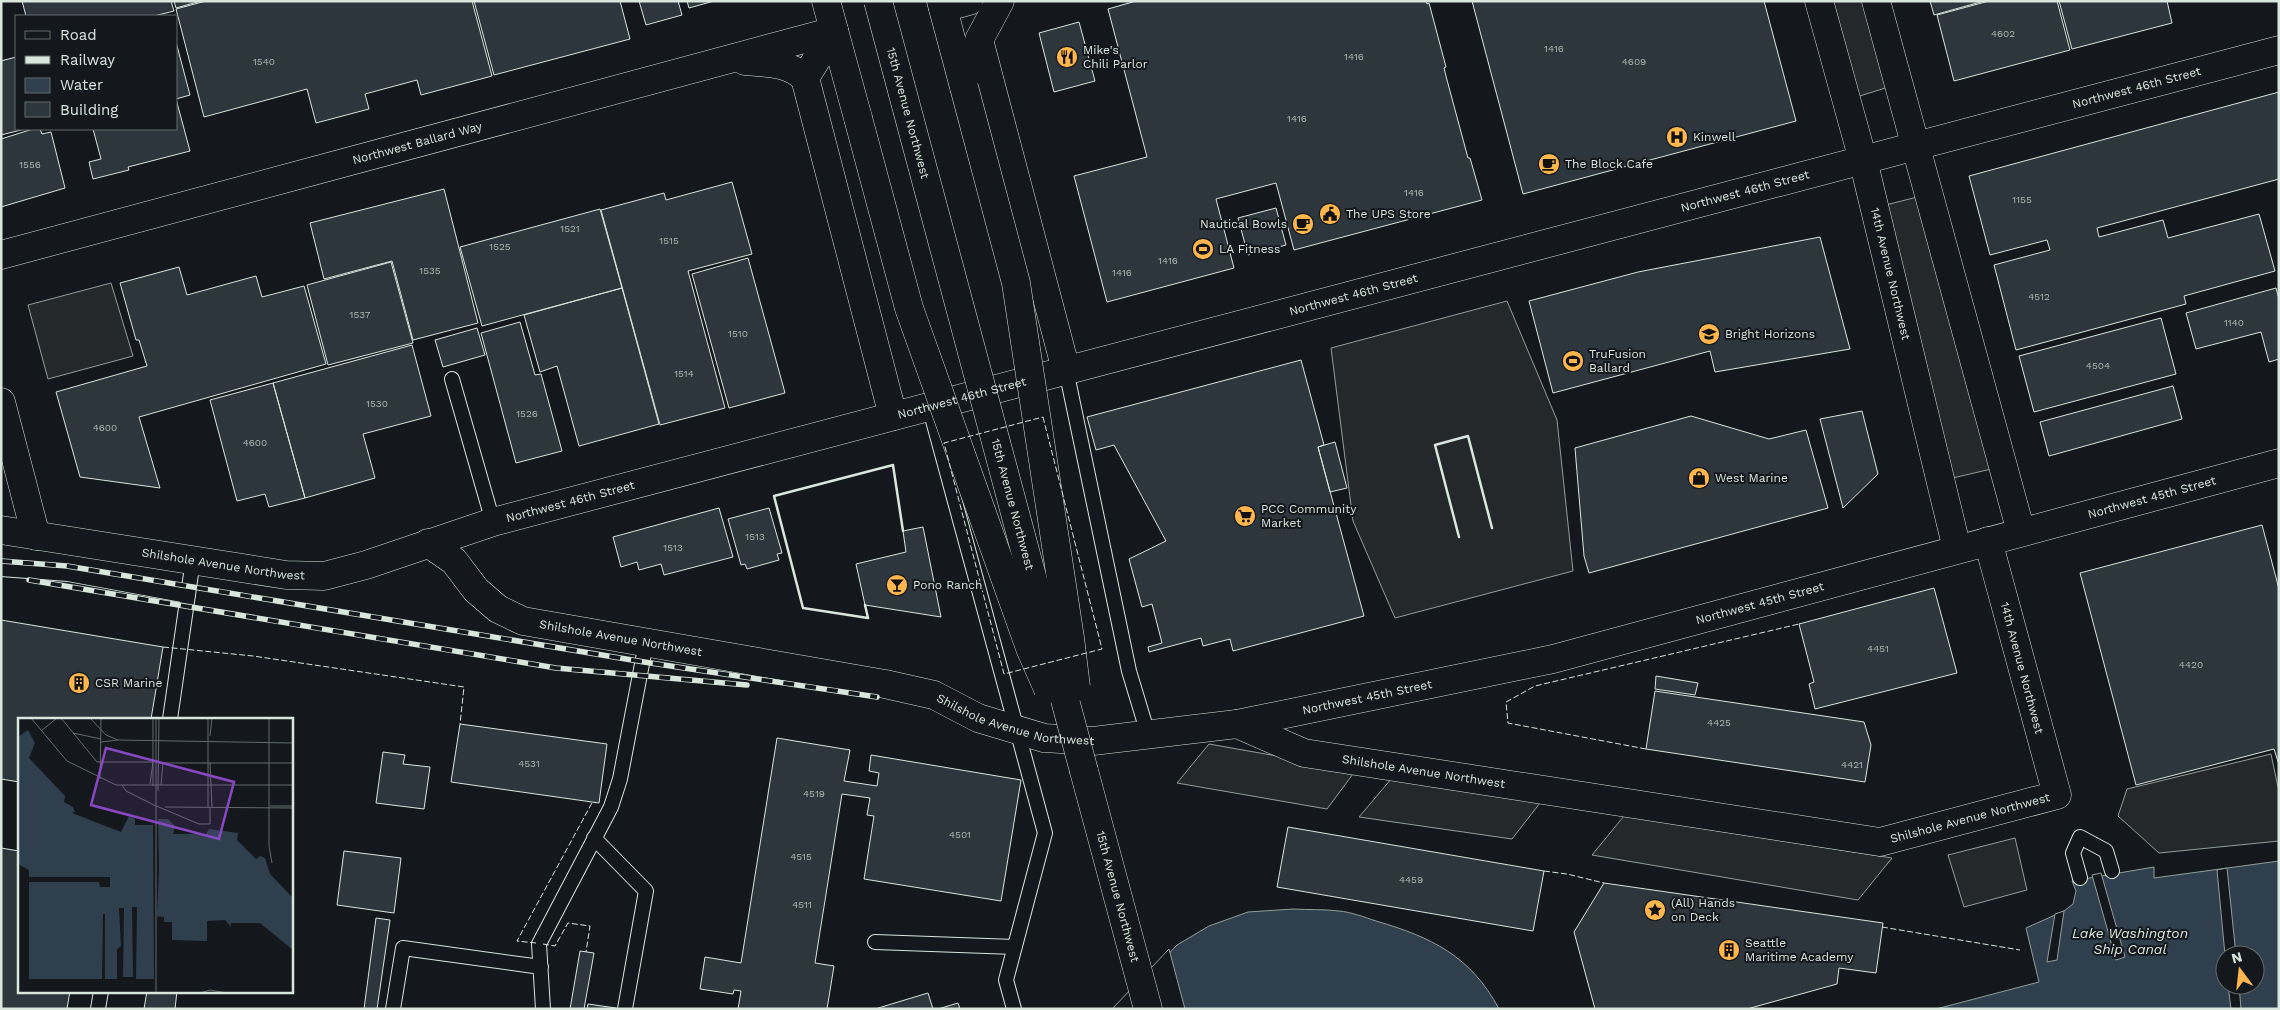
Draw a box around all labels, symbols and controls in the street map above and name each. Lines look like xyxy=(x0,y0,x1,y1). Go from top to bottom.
legend xyxy=(15,15,178,130)
text: Road xyxy=(60,26,97,44)
house number: 4602 xyxy=(1991,28,2015,39)
place label: Mike's Chili Parlor xyxy=(1083,43,1148,71)
house number: 1416 xyxy=(1544,43,1564,54)
restaurant icon: Mike's Chili Parlor xyxy=(1055,45,1079,69)
street label: 15th Avenue Northwest xyxy=(884,46,932,180)
text: Railway xyxy=(60,51,115,69)
house number: 1416 xyxy=(1344,51,1364,62)
house number: 1540 xyxy=(253,56,275,67)
house number: 4609 xyxy=(1622,56,1646,67)
street label: Northwest 46th Street xyxy=(2071,64,2202,111)
text: Water xyxy=(60,76,103,94)
text: Building xyxy=(60,101,118,119)
house number: 1416 xyxy=(1287,113,1307,124)
street label: Northwest Ballard Way xyxy=(351,119,484,167)
hospital icon: Kinwell xyxy=(1665,125,1689,149)
place label: Kinwell xyxy=(1693,130,1736,144)
cafe icon: The Block Cafe xyxy=(1537,152,1561,176)
place label: The Block Cafe xyxy=(1565,157,1653,171)
house number: 1556 xyxy=(19,159,41,170)
street label: Northwest 46th Street xyxy=(1679,167,1811,215)
house number: 1416 xyxy=(1404,187,1424,198)
house number: 1155 xyxy=(2012,194,2032,205)
public building icon: The UPS Store xyxy=(1318,202,1342,226)
street label: 14th Avenue Northwest xyxy=(1868,206,1913,341)
place label: The UPS Store xyxy=(1346,207,1431,221)
cafe icon: Nautical Bowls xyxy=(1291,212,1315,236)
place label: Nautical Bowls xyxy=(1200,217,1287,231)
house number: 1521 xyxy=(560,223,580,234)
house number: 1515 xyxy=(659,235,679,246)
sports icon: LA Fitness xyxy=(1191,237,1215,261)
house number: 1525 xyxy=(489,241,511,252)
place label: LA Fitness xyxy=(1219,242,1280,256)
house number: 1416 xyxy=(1158,255,1178,266)
house number: 1535 xyxy=(419,265,441,276)
house number: 1416 xyxy=(1112,267,1132,278)
street label: Northwest 46th Street xyxy=(1288,271,1419,318)
house number: 4512 xyxy=(2028,291,2050,302)
house number: 1537 xyxy=(350,309,371,320)
house number: 1140 xyxy=(2224,317,2244,328)
school or university icon: Bright Horizons xyxy=(1697,322,1721,346)
place label: Bright Horizons xyxy=(1725,327,1815,341)
house number: 1510 xyxy=(728,328,748,339)
place label: TruFusion Ballard xyxy=(1589,347,1646,375)
sports icon: TruFusion Ballard xyxy=(1561,349,1585,373)
house number: 4504 xyxy=(2086,360,2110,371)
house number: 1514 xyxy=(674,368,694,379)
street label: Northwest 46th Street xyxy=(896,374,1028,422)
house number: 1530 xyxy=(366,398,388,409)
house number: 1526 xyxy=(516,408,538,419)
house number: 4600 xyxy=(93,422,117,433)
house number: 4600 xyxy=(243,437,267,448)
street label: 15th Avenue Northwest xyxy=(988,437,1037,571)
shop icon: West Marine xyxy=(1687,466,1711,490)
place label: West Marine xyxy=(1715,471,1788,485)
street label: Northwest 45th Street xyxy=(2086,473,2217,521)
street label: Northwest 46th Street xyxy=(504,478,636,525)
place label: PCC Community Market xyxy=(1261,502,1357,530)
supermarket icon: PCC Community Market xyxy=(1233,504,1257,528)
house number: 1513 xyxy=(745,531,765,542)
house number: 1513 xyxy=(663,542,683,553)
street label: Shilshole Avenue Northwest xyxy=(141,545,305,582)
bar icon: Pono Ranch xyxy=(885,573,909,597)
place label: Pono Ranch xyxy=(913,578,982,592)
street label: Northwest 45th Street xyxy=(1694,579,1825,627)
street label: 14th Avenue Northwest xyxy=(1998,601,2046,735)
street label: Shilshole Avenue Northwest xyxy=(538,617,703,659)
house number: 4451 xyxy=(1867,643,1889,654)
house number: 4420 xyxy=(2179,659,2203,670)
building icon: CSR Marine xyxy=(67,671,91,695)
place label: CSR Marine xyxy=(95,676,162,690)
street label: Northwest 45th Street xyxy=(1301,677,1433,717)
street label: Shilshole Avenue Northwest xyxy=(934,691,1095,748)
house number: 4425 xyxy=(1707,717,1731,728)
inset map xyxy=(18,718,292,992)
street label: Shilshole Avenue Northwest xyxy=(1341,752,1506,791)
house number: 4531 xyxy=(518,758,540,769)
house number: 4421 xyxy=(1841,759,1863,770)
house number: 4519 xyxy=(803,788,825,799)
street label: Shilshole Avenue Northwest xyxy=(1889,790,2051,846)
house number: 4501 xyxy=(949,829,971,840)
street label: 15th Avenue Northwest xyxy=(1093,829,1142,964)
house number: 4515 xyxy=(790,851,812,862)
house number: 4459 xyxy=(1399,874,1423,885)
place label: (All) Hands on Deck xyxy=(1671,896,1735,924)
place icon: (All) Hands on Deck xyxy=(1643,898,1667,922)
house number: 4511 xyxy=(792,899,812,910)
water label: Lake Washington Ship Canal xyxy=(2072,925,2188,957)
place label: Seattle Maritime Academy xyxy=(1745,936,1854,964)
building icon: Seattle Maritime Academy xyxy=(1717,938,1741,962)
north arrow xyxy=(2215,945,2265,995)
text: N xyxy=(2230,948,2244,967)

